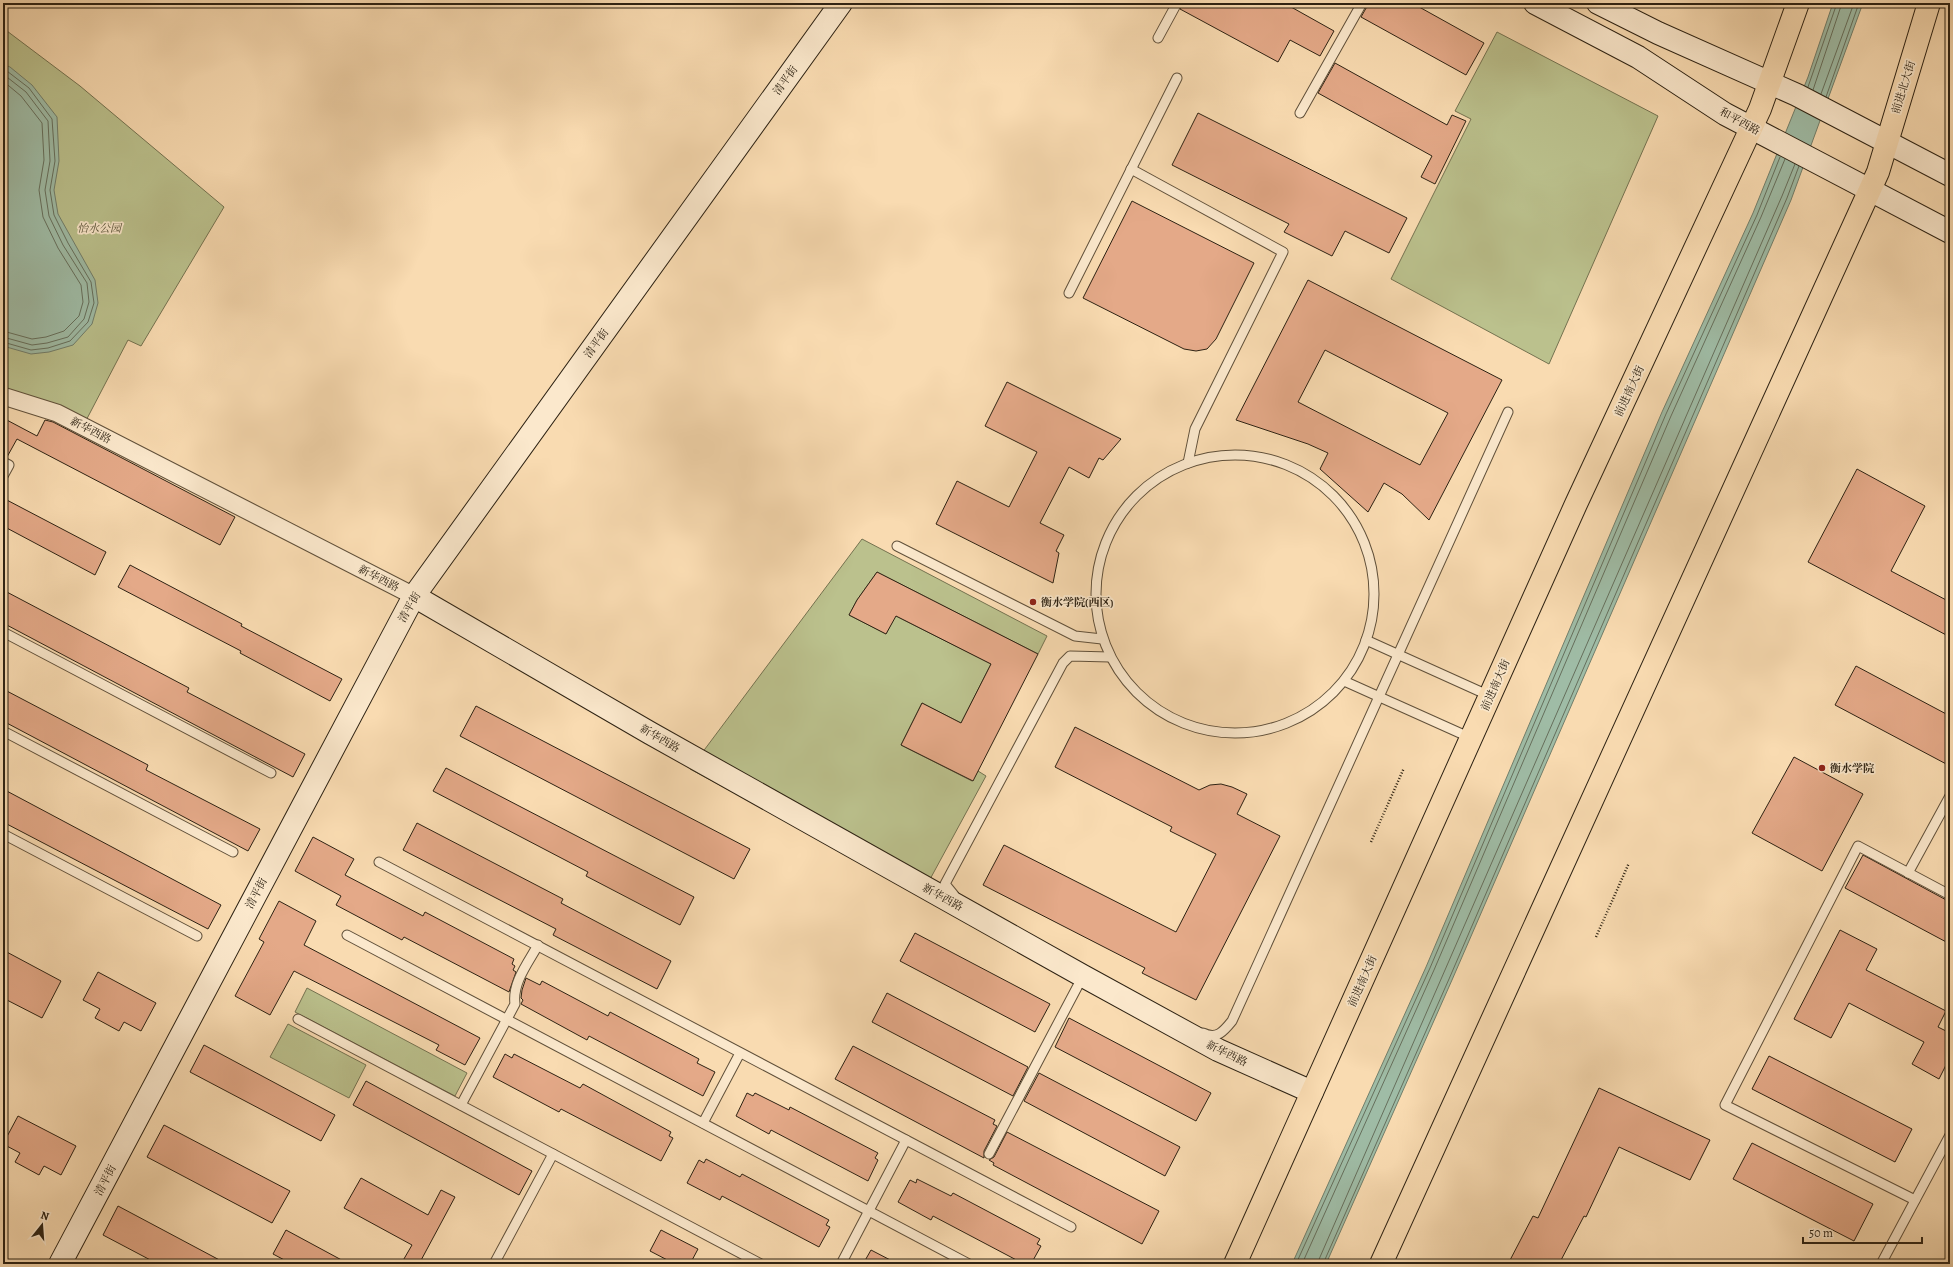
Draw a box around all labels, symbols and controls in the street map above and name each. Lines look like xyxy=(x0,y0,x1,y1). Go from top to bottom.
street label: 前进北大街 xyxy=(1888,59,1919,116)
street label: 清平街 xyxy=(770,63,801,98)
street label: 和平西路 xyxy=(1717,104,1763,139)
park label: 怡水公园 xyxy=(77,221,123,236)
street label: 清平街 xyxy=(581,326,612,361)
street label: 前进南大街 xyxy=(1611,363,1648,419)
street label: 新华西路 xyxy=(68,414,114,447)
street label: 新华西路 xyxy=(356,562,402,595)
street label: 清平街 xyxy=(395,589,424,625)
place label: 衡水学院(西区) xyxy=(1040,595,1113,610)
marker: 衡水学院(西区) xyxy=(1028,597,1038,607)
street label: 前进南大街 xyxy=(1477,657,1513,713)
street label: 新华西路 xyxy=(637,721,683,756)
place label: 衡水学院 xyxy=(1829,761,1875,776)
marker: 衡水学院 xyxy=(1817,763,1827,773)
street label: 清平街 xyxy=(242,875,271,911)
street label: 新华西路 xyxy=(920,880,966,915)
street label: 前进南大街 xyxy=(1344,953,1380,1009)
street label: 新华西路 xyxy=(1204,1037,1250,1070)
street label: 清平街 xyxy=(91,1162,120,1198)
north arrow xyxy=(22,1205,62,1245)
text: N xyxy=(39,1208,51,1224)
scale bar xyxy=(1803,1219,1922,1245)
text: 50 m xyxy=(1809,1225,1833,1241)

